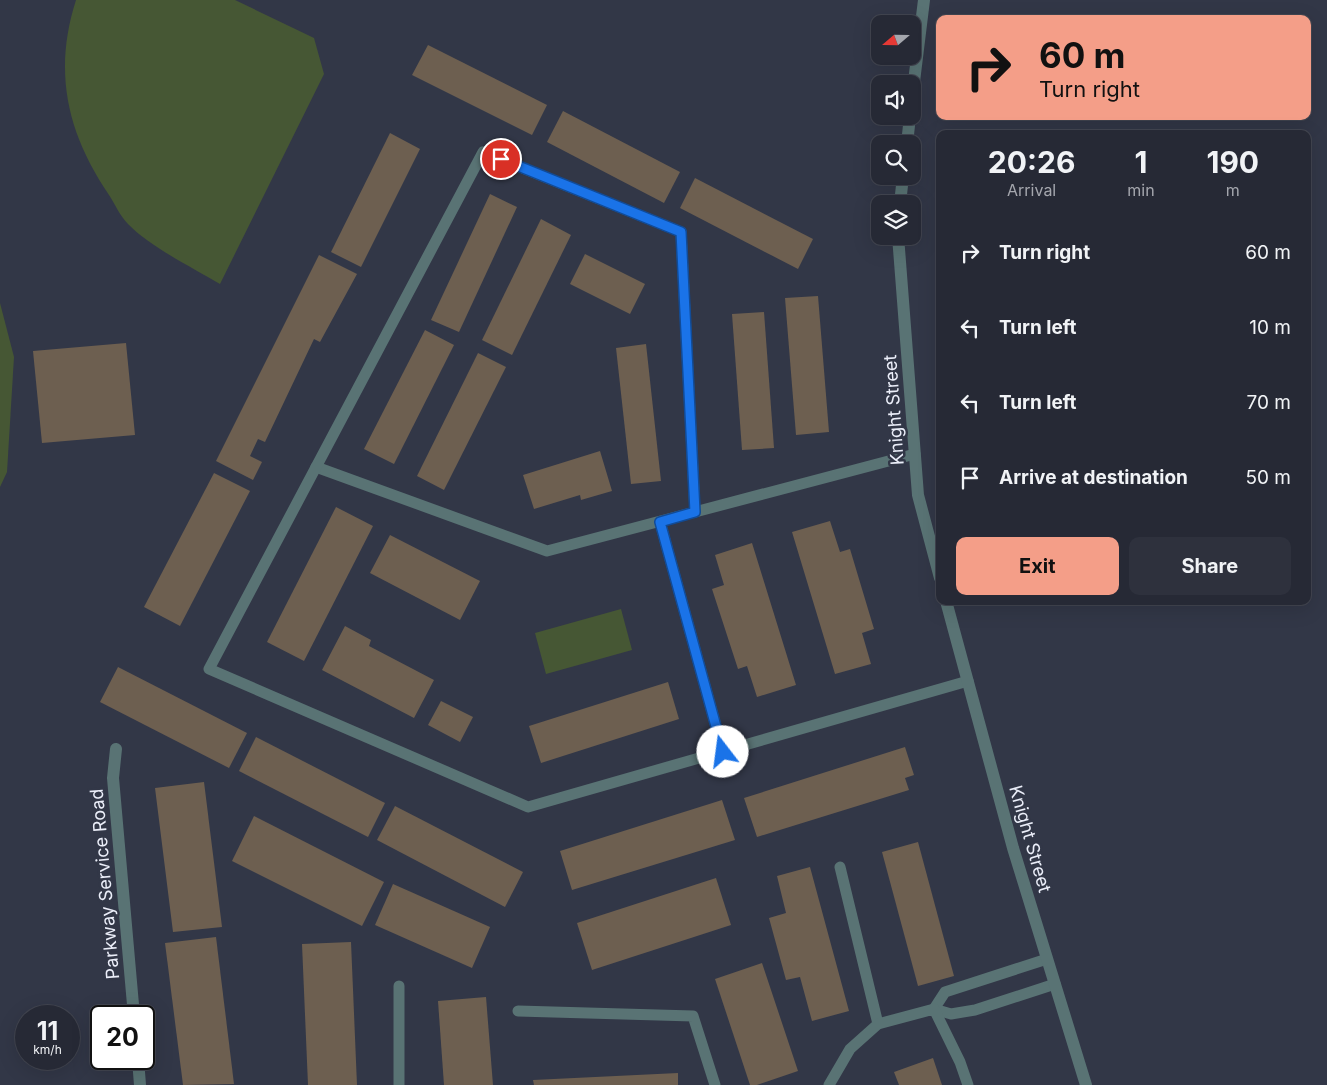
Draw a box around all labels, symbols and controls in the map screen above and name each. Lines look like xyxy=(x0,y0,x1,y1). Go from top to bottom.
north arrow xyxy=(871,15,921,65)
map controls xyxy=(871,15,921,245)
text: 60 m xyxy=(1039,34,1126,76)
icon: right xyxy=(956,35,1021,100)
button: sound xyxy=(871,75,921,125)
text: Turn right xyxy=(1039,76,1140,102)
button: search xyxy=(871,135,921,185)
pin xyxy=(480,138,522,180)
text: 20:26 xyxy=(988,144,1075,180)
text: 1 xyxy=(1134,144,1147,180)
text: 190 xyxy=(1206,144,1259,180)
icon: arrive xyxy=(487,145,515,173)
text: Arrival xyxy=(1007,180,1056,200)
text: min xyxy=(1127,180,1155,200)
text: m xyxy=(1226,180,1240,200)
button: layers xyxy=(871,195,921,245)
icon: right xyxy=(956,239,984,267)
text: Turn right xyxy=(999,241,1090,264)
text: 60 m xyxy=(1245,241,1291,264)
icon: left xyxy=(956,314,984,342)
text: Turn left xyxy=(999,316,1077,339)
text: 10 m xyxy=(1249,316,1291,339)
street label: Knight Street xyxy=(879,354,908,466)
icon: left xyxy=(956,389,984,417)
text: Turn left xyxy=(999,391,1077,414)
text: 70 m xyxy=(1247,391,1291,414)
icon: arrive xyxy=(956,464,984,492)
text: Arrive at destination xyxy=(999,466,1188,489)
text: 50 m xyxy=(1245,466,1291,489)
button: Exit xyxy=(956,537,1119,595)
button: Share xyxy=(1129,537,1291,595)
position arrow xyxy=(696,725,748,777)
street label: Knight Street xyxy=(1005,783,1056,895)
street label: Parkway Service Road xyxy=(86,788,123,980)
speed limit sign: 20 xyxy=(90,1005,155,1070)
text: 11 xyxy=(37,1016,58,1046)
text: km/h xyxy=(33,1042,62,1057)

